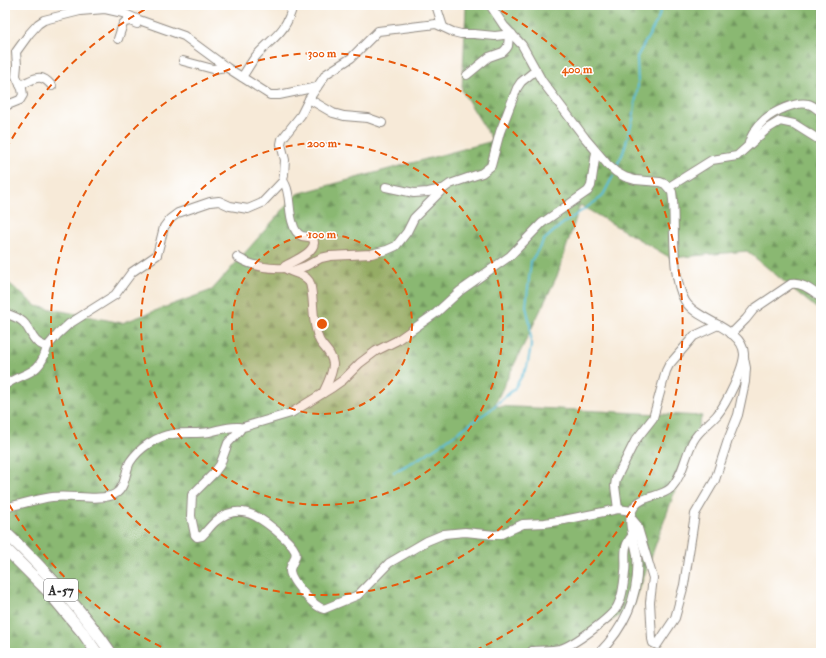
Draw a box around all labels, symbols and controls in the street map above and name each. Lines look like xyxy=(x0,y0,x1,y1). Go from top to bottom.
text: 300 m xyxy=(308,46,337,61)
text: 400 m xyxy=(561,62,593,77)
text: 200 m xyxy=(307,136,338,151)
text: 100 m xyxy=(308,227,337,242)
centre of rings xyxy=(315,317,329,331)
road number: A-57 xyxy=(44,579,78,601)

